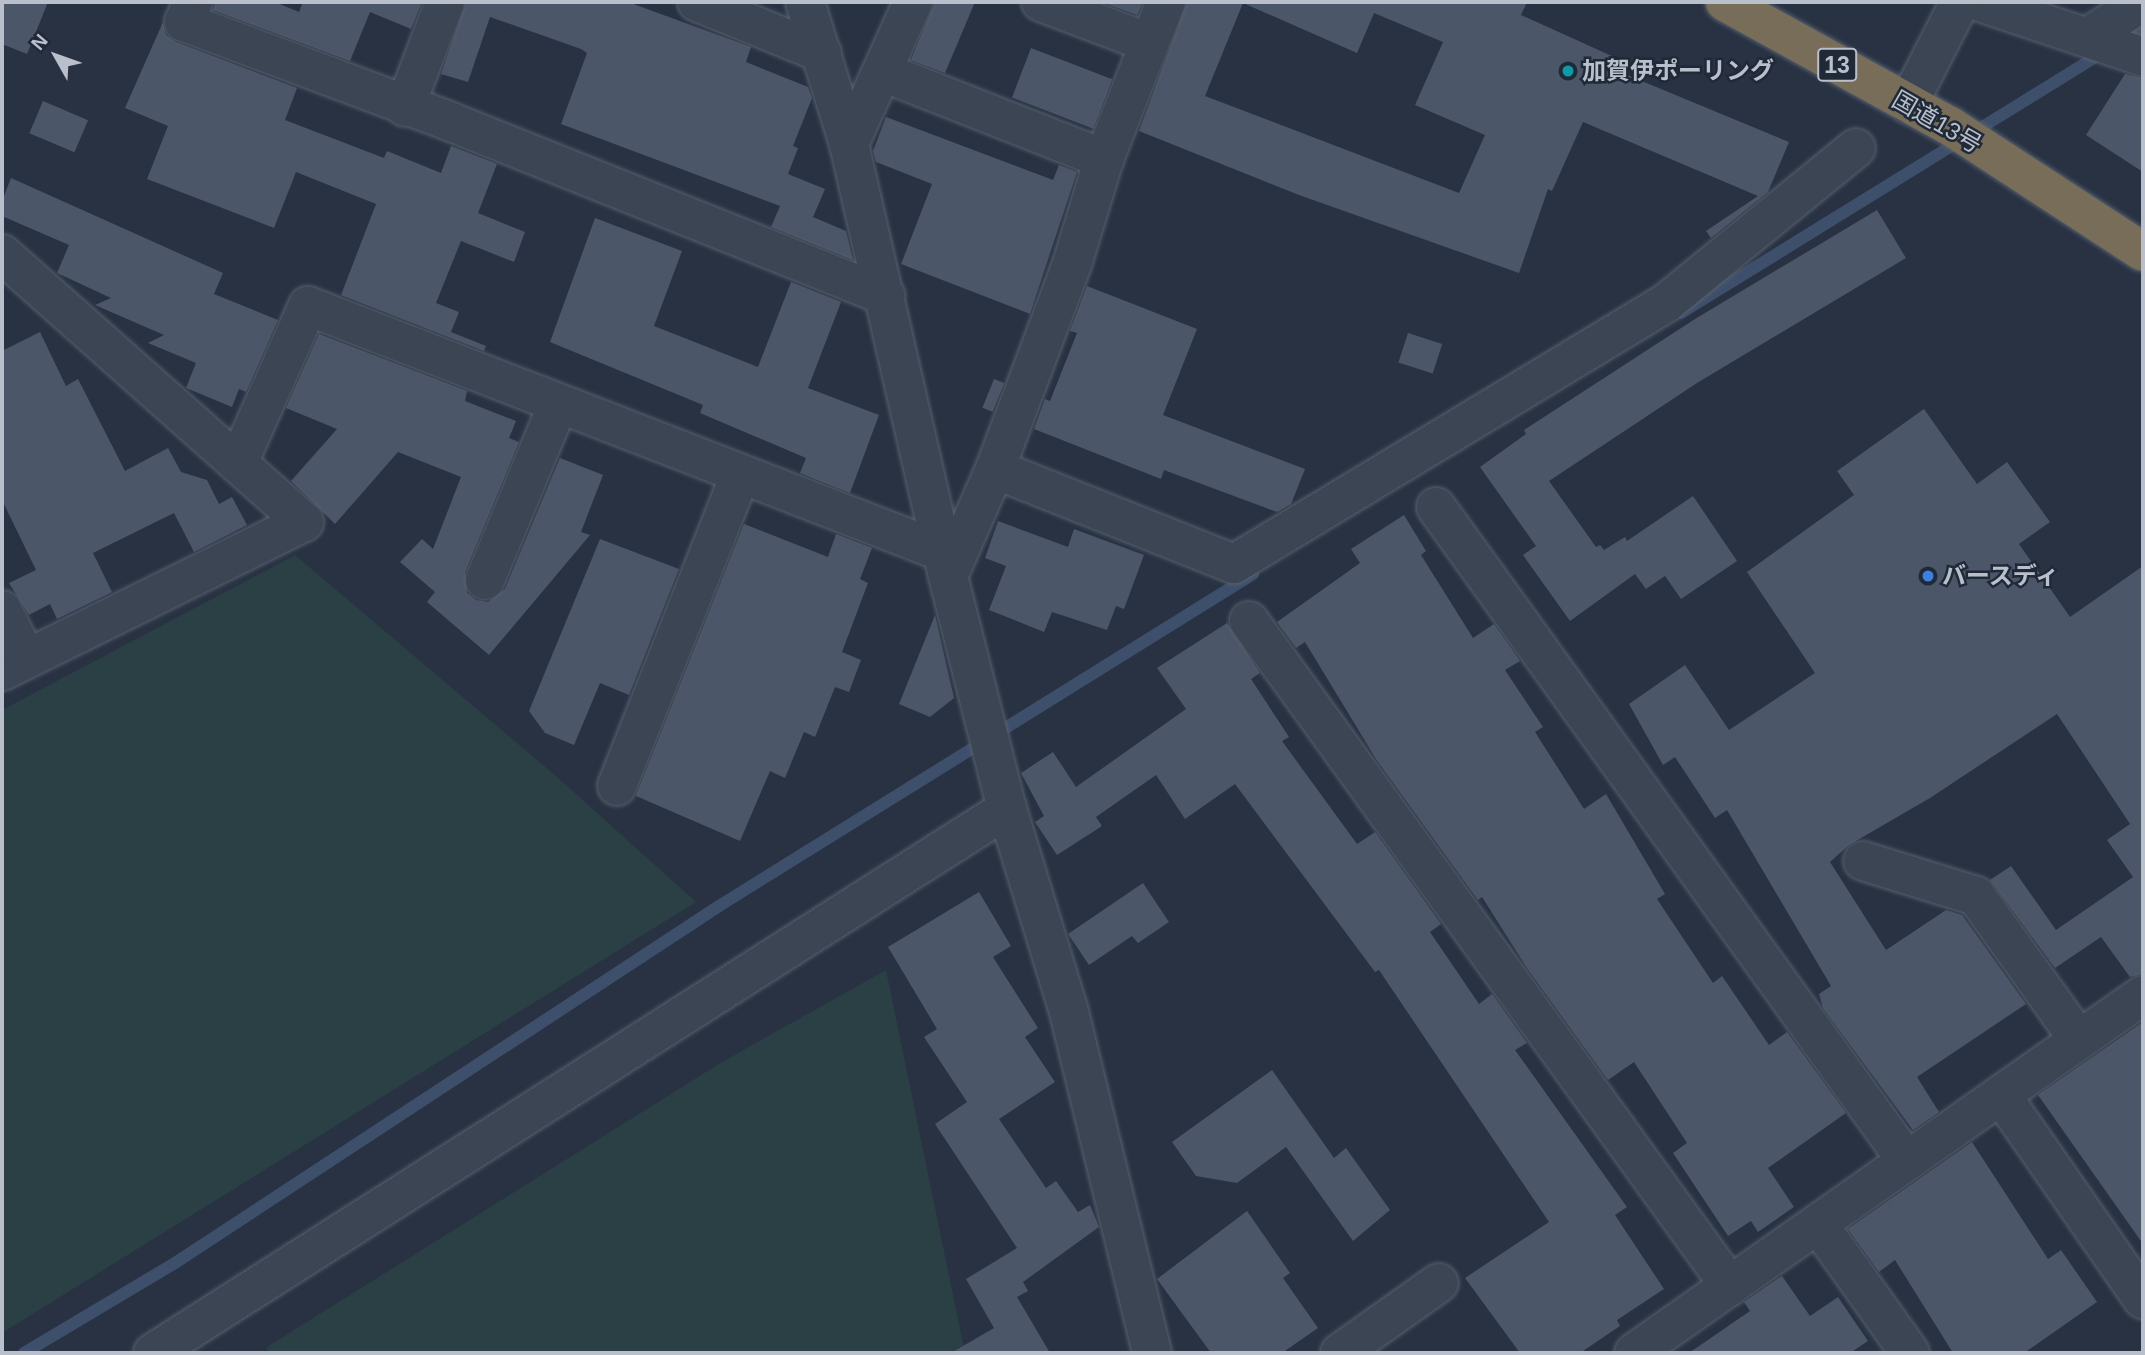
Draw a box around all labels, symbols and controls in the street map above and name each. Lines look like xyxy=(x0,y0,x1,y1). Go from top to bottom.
north arrow xyxy=(21,21,91,91)
text: N xyxy=(27,30,52,54)
road number: 13 xyxy=(1816,46,1858,85)
place label: 加賀伊ポーリング xyxy=(1582,57,1774,85)
marker: 加賀伊ポーリング xyxy=(1560,63,1576,79)
street label: 国道13号 xyxy=(1887,85,1987,159)
place label: バースディ xyxy=(1942,562,2062,590)
marker: バースディ xyxy=(1920,568,1936,584)

